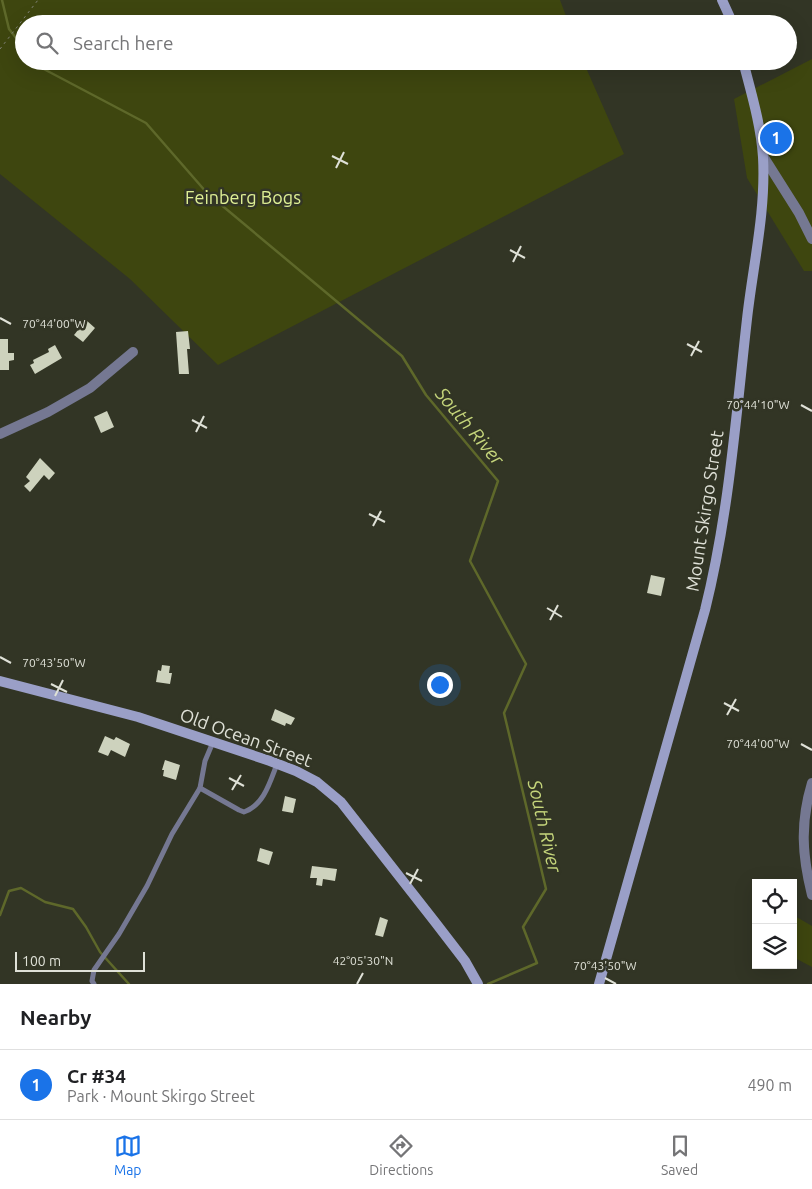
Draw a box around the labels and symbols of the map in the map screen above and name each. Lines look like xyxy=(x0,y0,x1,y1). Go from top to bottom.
pin: 1 xyxy=(760,119,792,157)
park label: Feinberg Bogs xyxy=(185,187,301,207)
text: 70°44'00"W xyxy=(22,317,86,330)
water label: South River xyxy=(430,382,509,470)
text: 70°44'10"W xyxy=(726,398,790,411)
street label: Mount Skirgo Street xyxy=(681,429,727,593)
text: 70°43'50"W xyxy=(22,656,86,669)
your location xyxy=(427,672,453,698)
street label: Old Ocean Street xyxy=(177,704,315,770)
text: 70°44'00"W xyxy=(726,737,790,750)
water label: South River xyxy=(523,776,567,875)
scale bar xyxy=(15,949,145,972)
text: 42°05'30"N xyxy=(333,954,393,967)
text: 70°43'50"W xyxy=(573,959,637,972)

